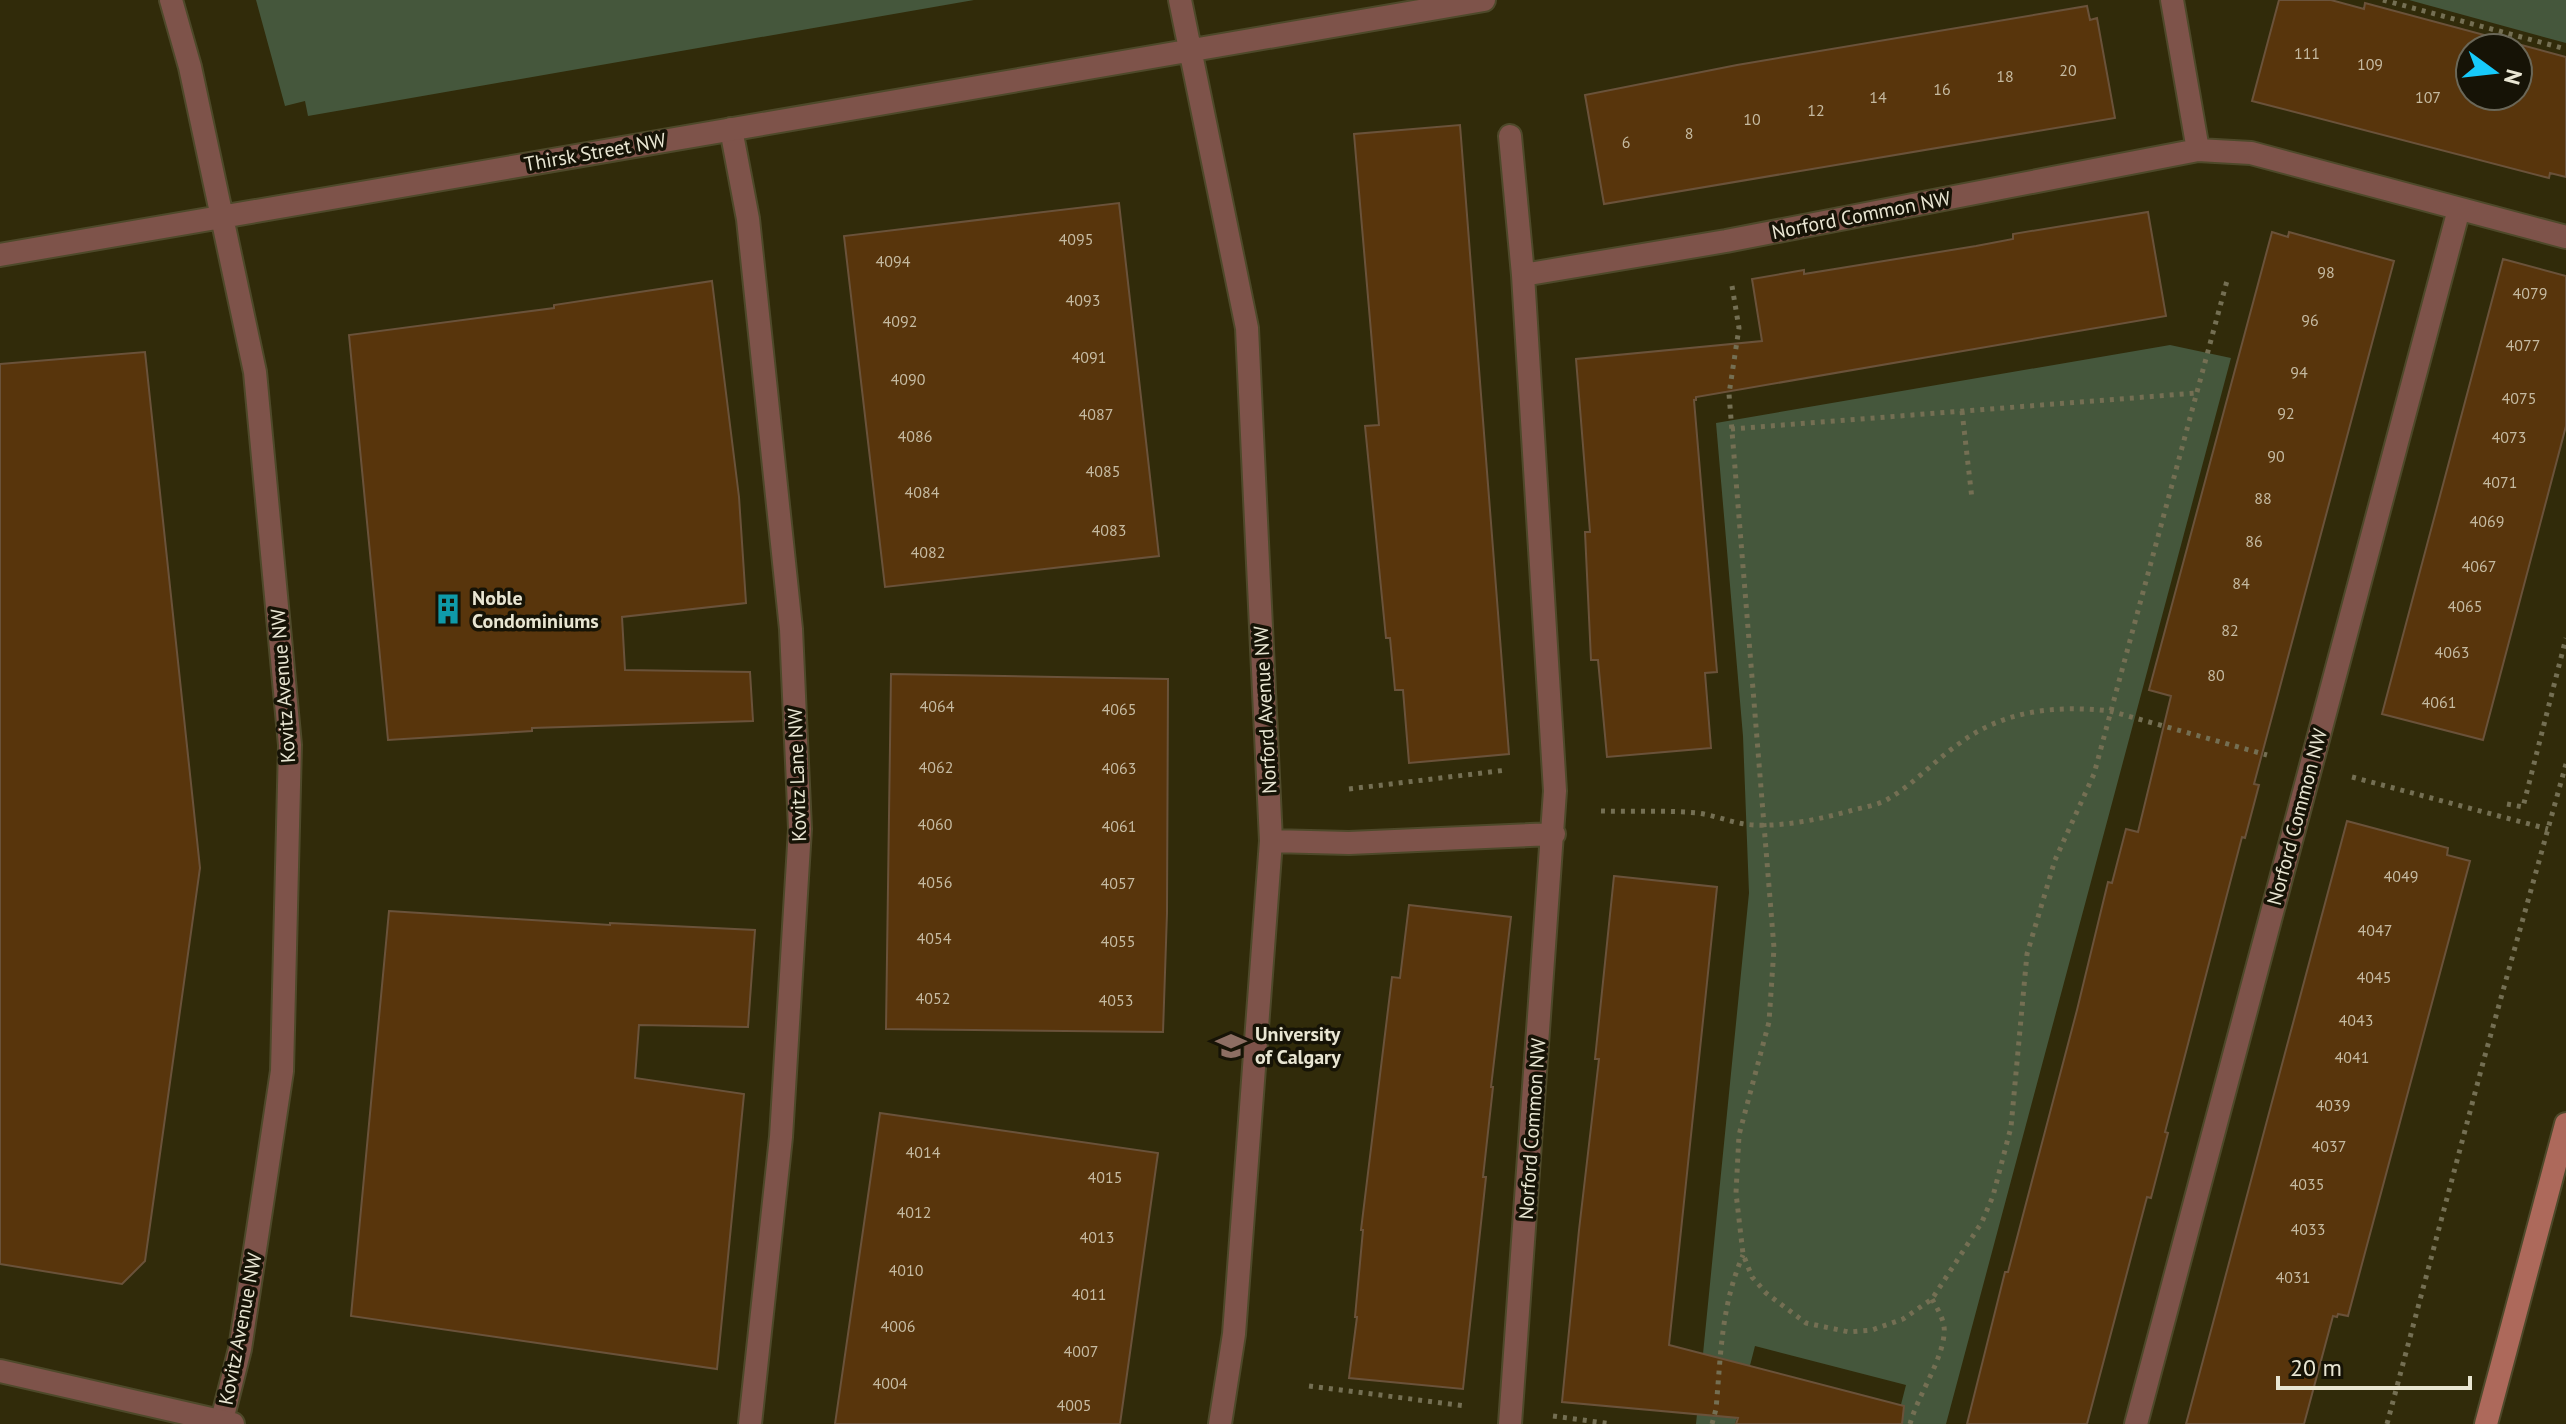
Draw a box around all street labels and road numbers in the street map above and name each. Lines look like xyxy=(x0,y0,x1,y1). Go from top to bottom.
street label: Thirsk Street NW xyxy=(522,127,668,177)
street label: Norford Common NW xyxy=(1769,185,1953,245)
street label: Kovitz Avenue NW xyxy=(265,608,301,764)
street label: Norford Avenue NW xyxy=(1248,625,1282,795)
street label: Kovitz Lane NW xyxy=(782,707,812,842)
street label: Norford Common NW xyxy=(2261,725,2333,908)
street label: Norford Common NW xyxy=(1513,1037,1551,1221)
street label: Kovitz Avenue NW xyxy=(213,1250,268,1407)

